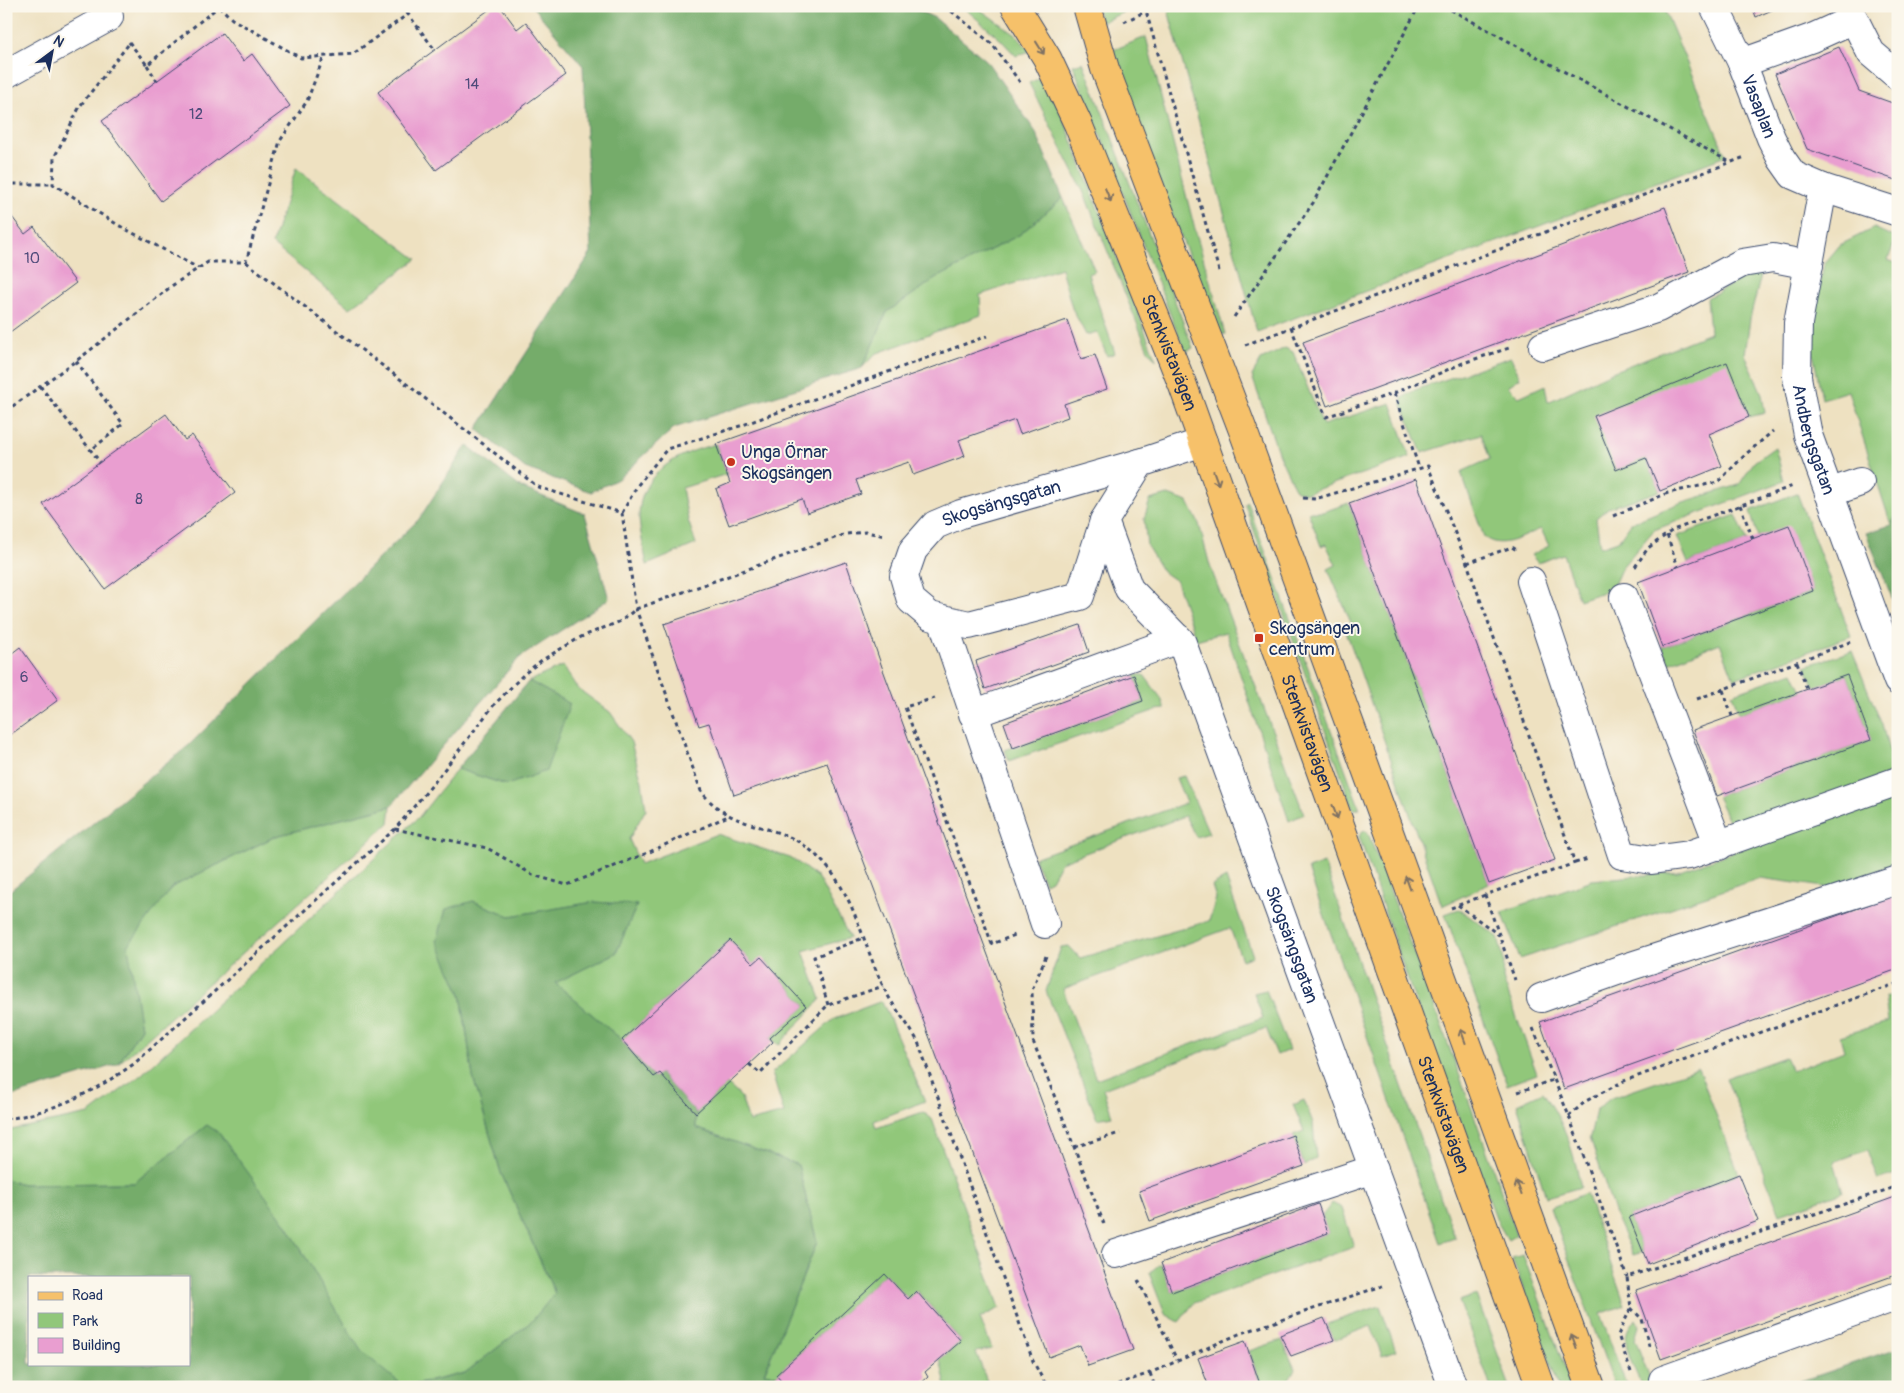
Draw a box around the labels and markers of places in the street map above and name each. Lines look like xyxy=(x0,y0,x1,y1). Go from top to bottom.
place label: Unga Örnar Skogsängen xyxy=(741,441,832,485)
marker: Unga Örnar Skogsängen xyxy=(725,456,737,468)
place label: Skogsängen centrum xyxy=(1269,617,1360,661)
marker: Skogsängen centrum xyxy=(1253,632,1265,644)

